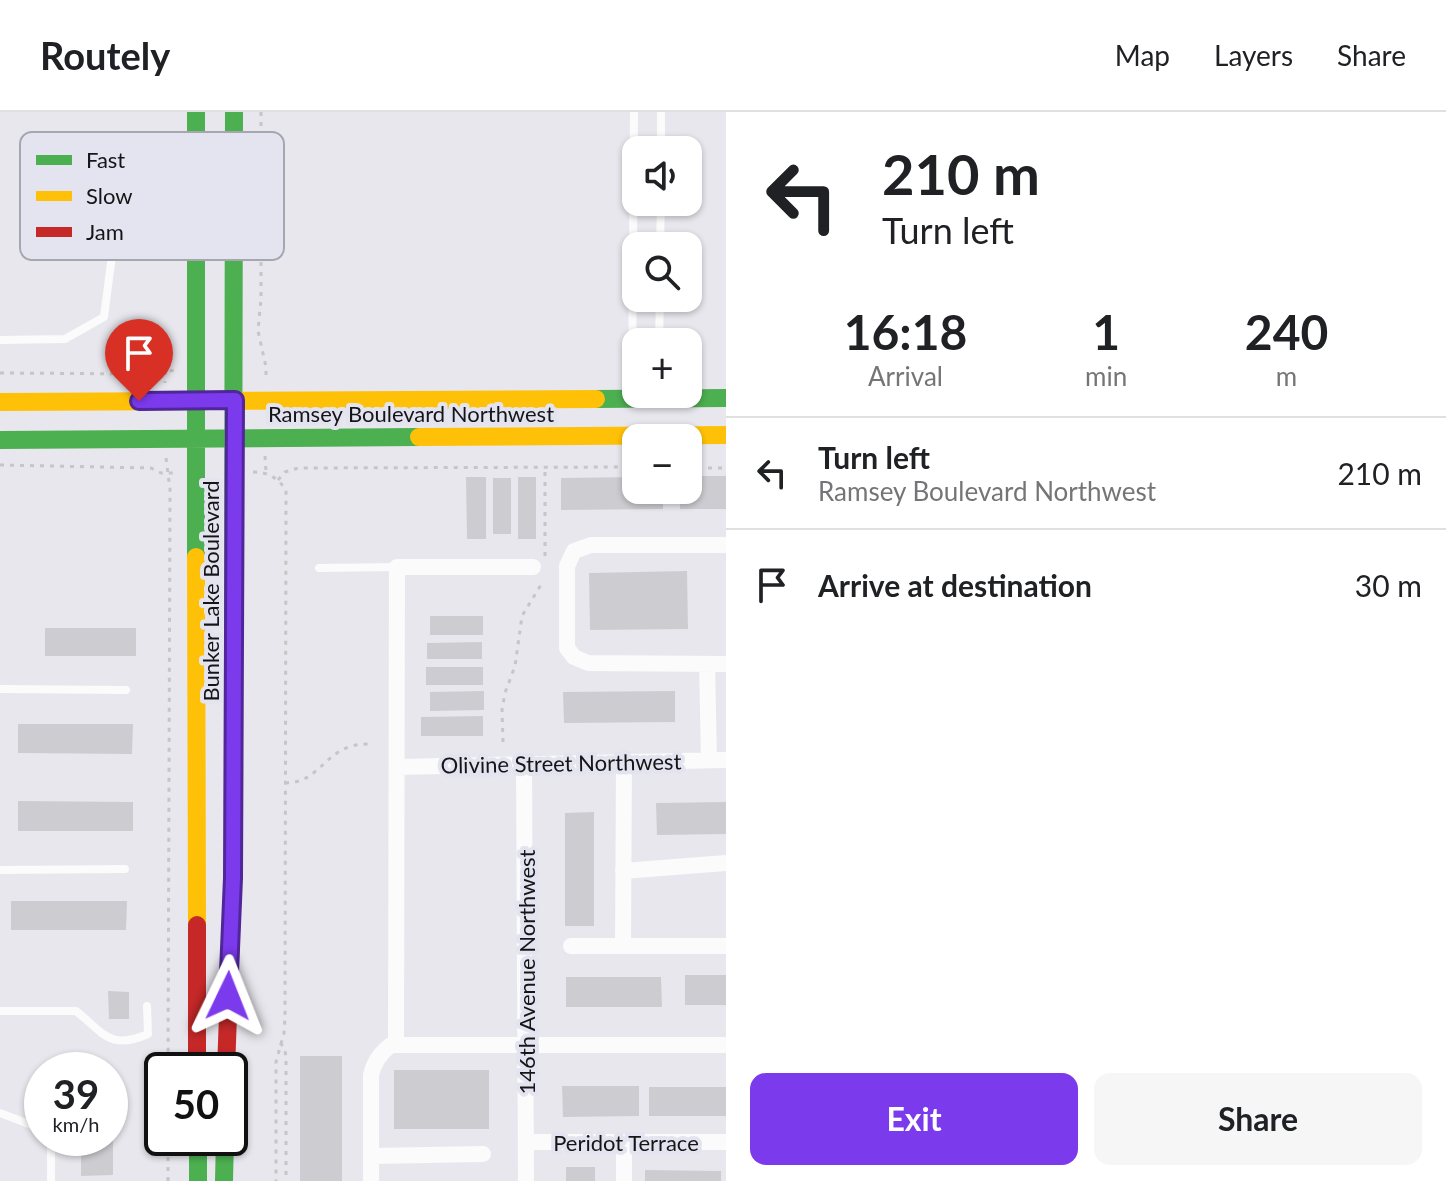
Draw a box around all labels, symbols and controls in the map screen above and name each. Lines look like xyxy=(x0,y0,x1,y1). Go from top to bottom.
text: Routely xyxy=(40,32,170,78)
text: Map xyxy=(1115,38,1170,72)
text: Layers xyxy=(1214,38,1293,72)
text: Share xyxy=(1337,38,1406,72)
legend xyxy=(20,132,284,260)
map controls xyxy=(622,136,702,504)
button: sound xyxy=(622,136,702,216)
text: 210 m xyxy=(882,140,1040,207)
icon: left xyxy=(750,144,854,248)
text: Fast xyxy=(86,146,125,173)
text: Slow xyxy=(86,182,133,209)
text: Turn left xyxy=(882,208,1014,252)
text: Jam xyxy=(86,218,124,245)
button: search xyxy=(622,232,702,312)
text: 16:18 xyxy=(844,303,967,360)
text: 1 xyxy=(1092,303,1120,360)
text: 240 xyxy=(1245,303,1328,360)
pin xyxy=(105,319,173,401)
button: + xyxy=(622,328,702,408)
icon: arrive xyxy=(117,331,161,375)
text: Arrival xyxy=(868,360,943,392)
text: min xyxy=(1085,360,1127,392)
text: m xyxy=(1276,360,1297,392)
street label: Ramsey Boulevard Northwest xyxy=(268,400,554,427)
button: − xyxy=(622,424,702,504)
text: Turn left xyxy=(818,439,930,475)
icon: left xyxy=(750,451,794,495)
text: 210 m xyxy=(1337,455,1422,491)
text: Ramsey Boulevard Northwest xyxy=(818,475,1156,507)
street label: Bunker Lake Boulevard xyxy=(197,480,224,702)
icon: arrive xyxy=(750,563,794,607)
text: Arrive at destination xyxy=(818,567,1092,603)
text: 30 m xyxy=(1355,567,1422,603)
street label: Olivine Street Northwest xyxy=(440,747,682,779)
street label: 146th Avenue Northwest xyxy=(513,849,540,1095)
position arrow xyxy=(186,954,270,1038)
speed limit sign: 50 xyxy=(144,1052,248,1156)
text: 39 xyxy=(53,1070,99,1118)
button: Exit xyxy=(750,1073,1078,1165)
button: Share xyxy=(1094,1073,1422,1165)
text: km/h xyxy=(53,1112,99,1136)
street label: Peridot Terrace xyxy=(553,1129,699,1156)

